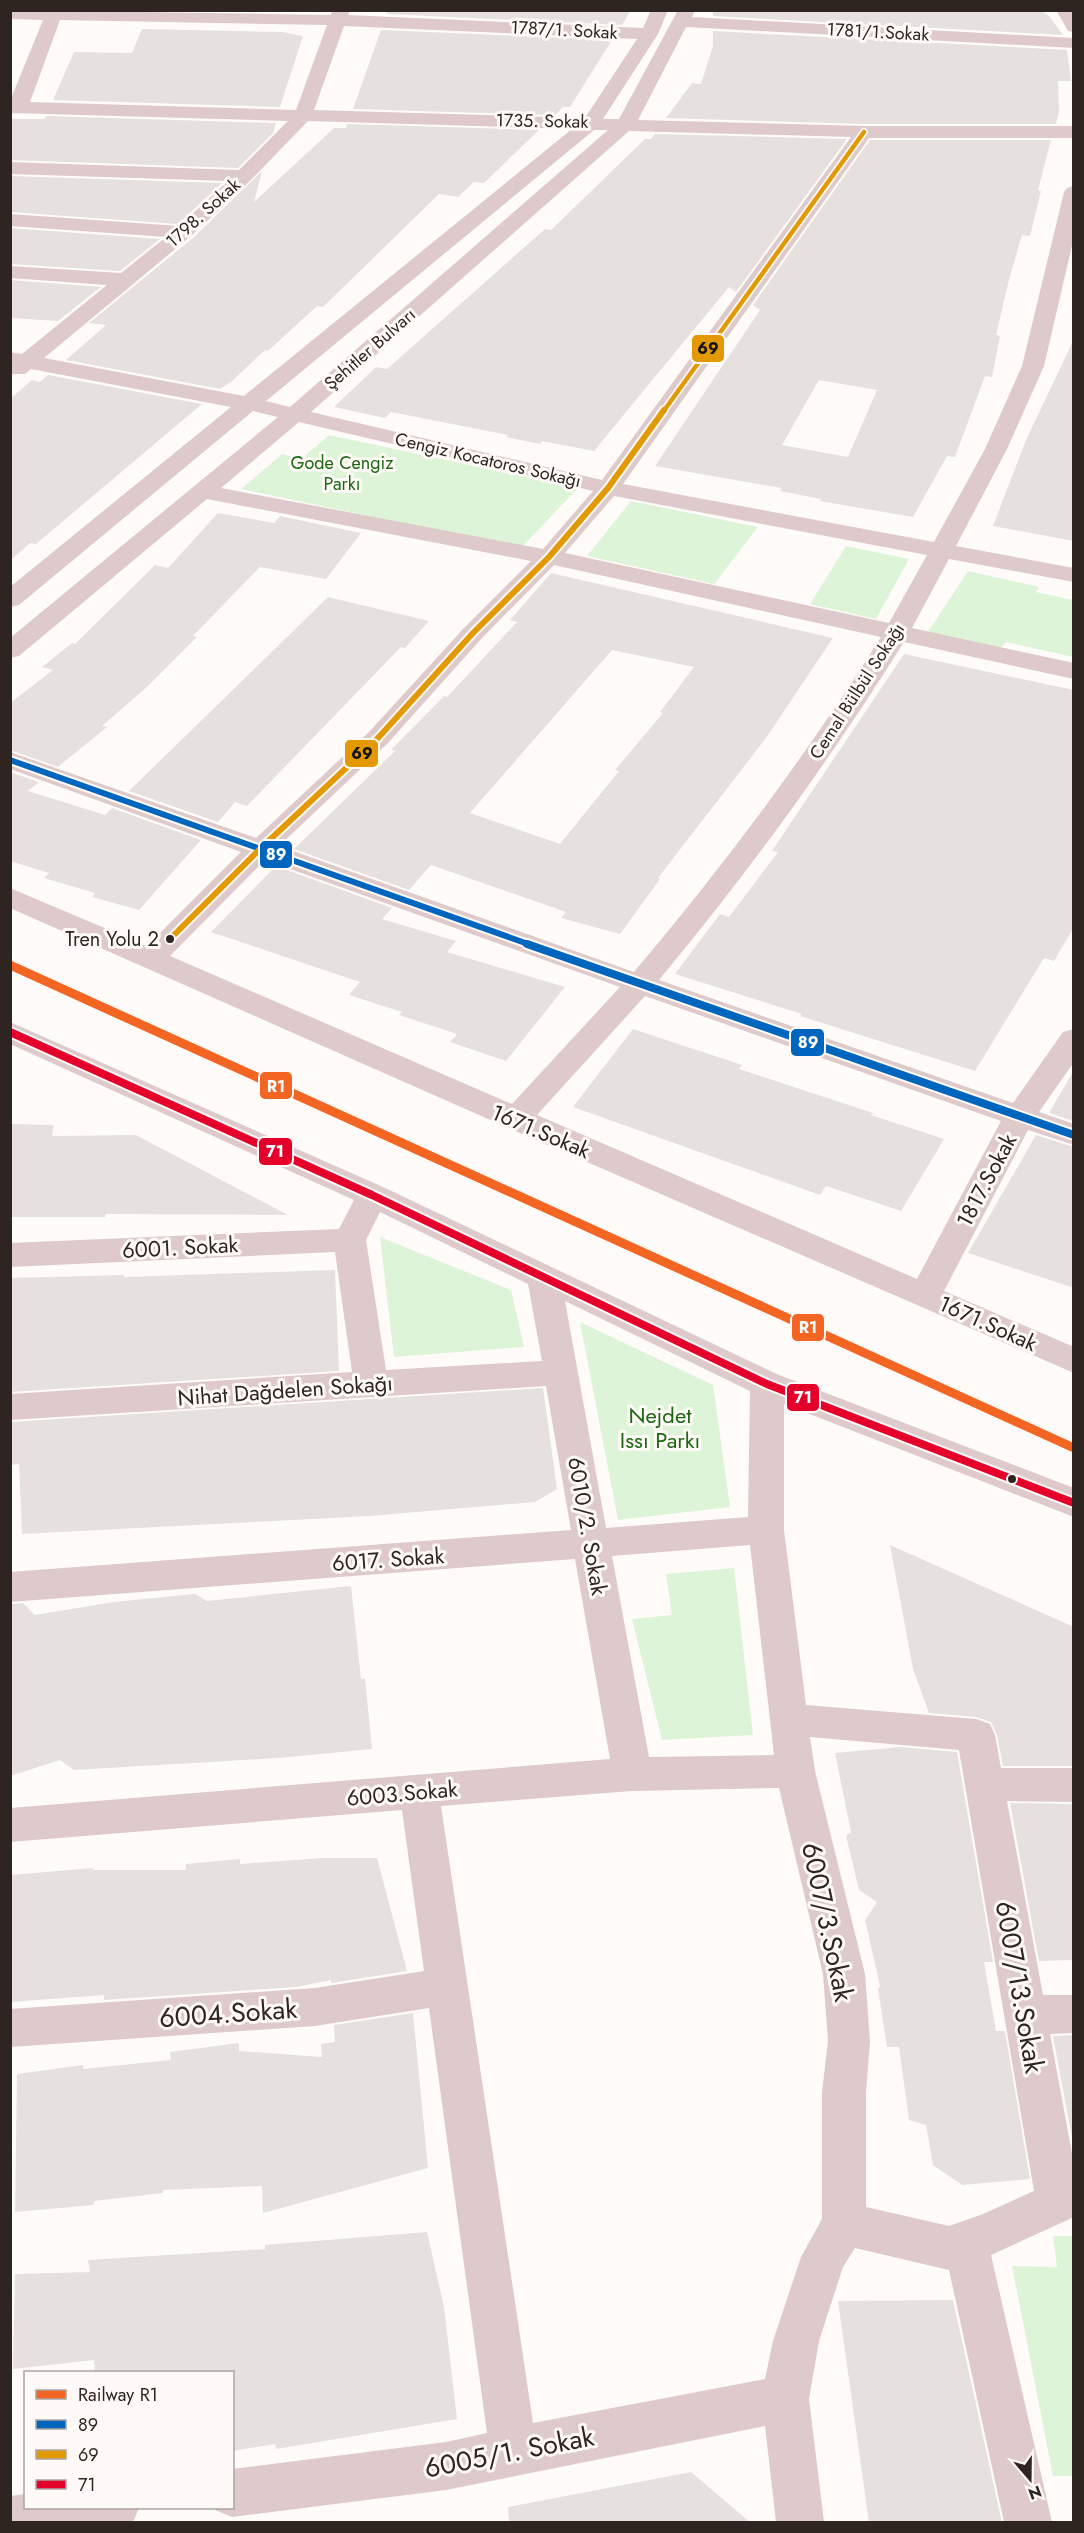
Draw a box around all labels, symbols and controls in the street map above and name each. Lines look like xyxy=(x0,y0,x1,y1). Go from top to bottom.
street label: 1787/1. Sokak xyxy=(510,14,618,46)
street label: 1781/1.Sokak xyxy=(826,16,930,48)
street label: 1735. Sokak xyxy=(496,107,589,135)
street label: 1798. Sokak xyxy=(160,172,246,254)
street label: Şehitler Bulvarı xyxy=(319,302,421,396)
line badge: 69 xyxy=(691,334,725,363)
text: 69 xyxy=(697,337,719,360)
street label: Cengiz Kocatoros Sokağı xyxy=(392,426,584,494)
park label: Gode Cengiz Parkı xyxy=(291,450,394,497)
street label: Cemal Bülbül Sokağı xyxy=(803,618,911,764)
line badge: 69 xyxy=(344,739,379,768)
text: 69 xyxy=(351,742,373,765)
line badge: 89 xyxy=(259,840,293,869)
text: 89 xyxy=(266,843,286,866)
place label: Tren Yolu 2 xyxy=(65,925,159,954)
marker: Tren Yolu 2 xyxy=(164,933,176,945)
line badge: 89 xyxy=(790,1028,825,1057)
text: 89 xyxy=(798,1031,818,1054)
line badge: R1 xyxy=(259,1071,293,1100)
text: R1 xyxy=(267,1075,285,1098)
street label: 1671.Sokak xyxy=(487,1096,596,1166)
street label: 1817.Sokak xyxy=(948,1127,1024,1232)
line badge: 71 xyxy=(258,1137,293,1166)
text: 71 xyxy=(266,1140,284,1163)
street label: 6001. Sokak xyxy=(121,1228,239,1266)
street label: 1671.Sokak xyxy=(934,1287,1043,1359)
line badge: R1 xyxy=(791,1313,825,1342)
text: R1 xyxy=(799,1316,817,1339)
street label: Nihat Dağdelen Sokağı xyxy=(176,1367,394,1413)
line badge: 71 xyxy=(786,1383,820,1412)
text: 71 xyxy=(794,1386,812,1409)
park label: Nejdet Issı Parkı xyxy=(620,1399,700,1456)
street label: 6010/2. Sokak xyxy=(560,1454,616,1598)
unlabelled marker xyxy=(1006,1473,1018,1485)
street label: 6017. Sokak xyxy=(331,1539,445,1579)
street label: 6003.Sokak xyxy=(345,1772,459,1814)
street label: 6007/3.Sokak xyxy=(792,1839,864,2005)
street label: 6007/13.Sokak xyxy=(986,1898,1054,2076)
street label: 6004.Sokak xyxy=(158,1989,298,2037)
legend xyxy=(24,2371,234,2509)
text: Railway R1 xyxy=(78,2382,158,2408)
text: 89 xyxy=(78,2412,98,2438)
street label: 6005/1. Sokak xyxy=(421,2416,597,2488)
text: 69 xyxy=(78,2442,99,2468)
north arrow xyxy=(1000,2449,1060,2509)
text: 71 xyxy=(78,2472,96,2498)
text: N xyxy=(1025,2480,1045,2506)

